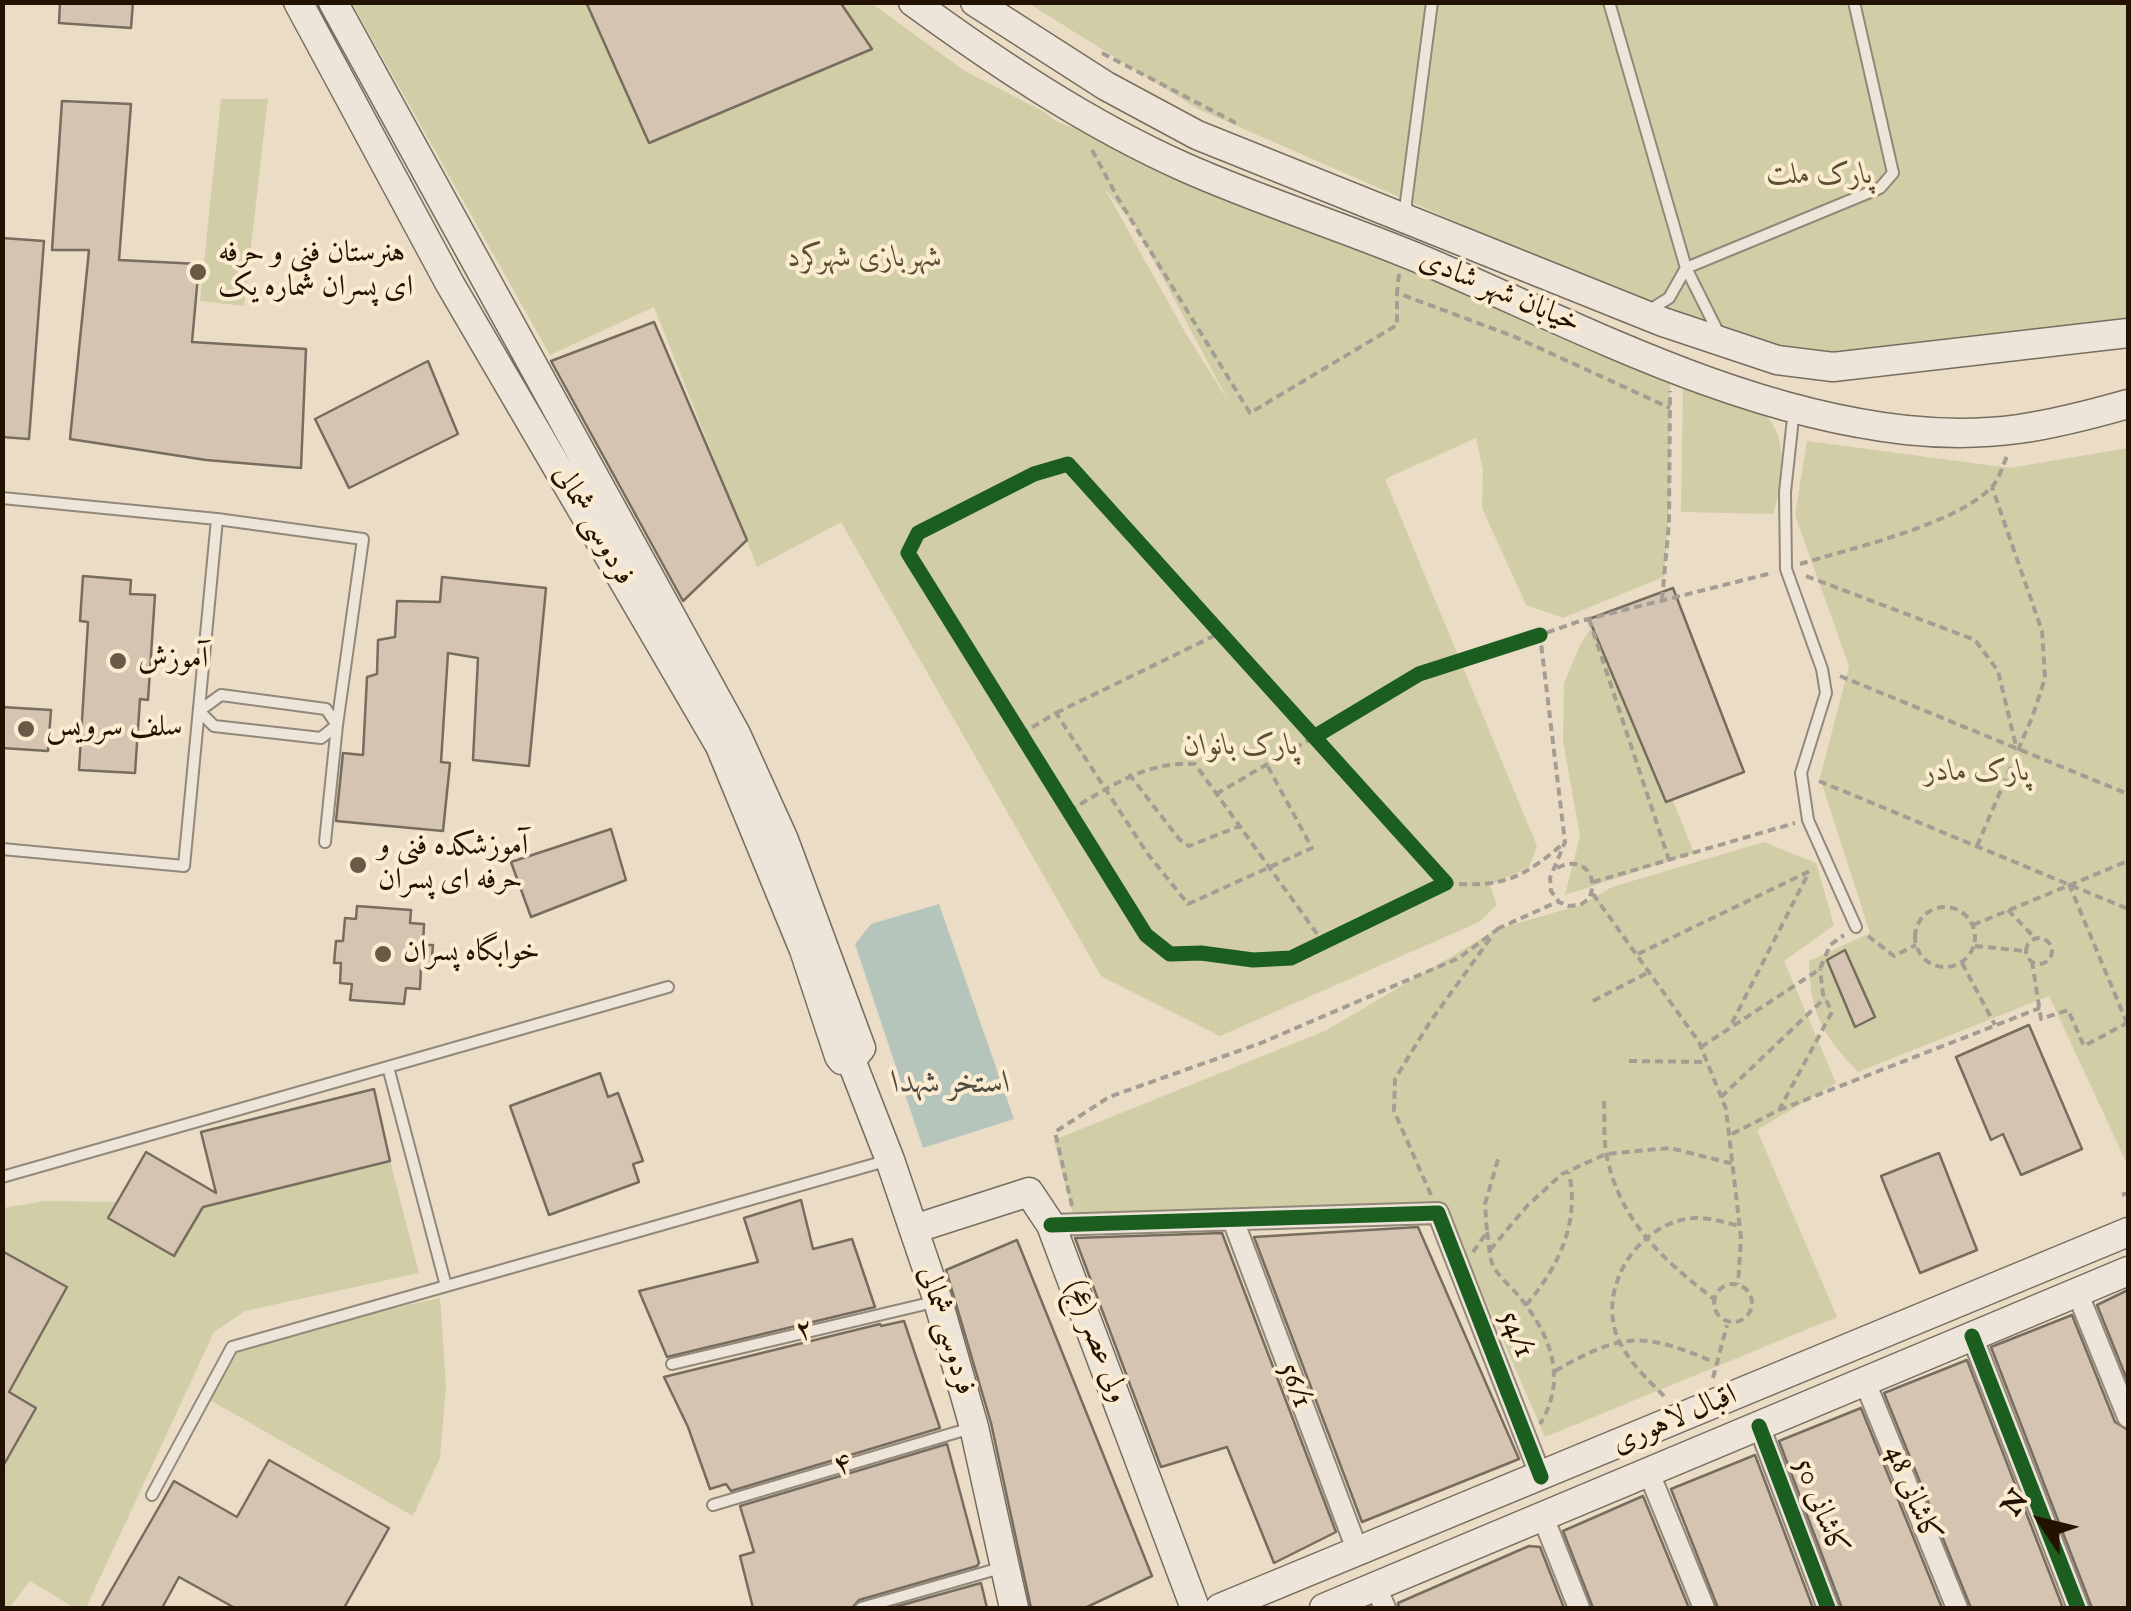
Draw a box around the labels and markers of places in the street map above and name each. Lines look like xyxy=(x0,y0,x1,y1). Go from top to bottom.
place label: هنرستان فنی و حرفه ای پسران شماره یک xyxy=(218,237,413,308)
marker: هنرستان فنی و حرفه ای پسران شماره یک xyxy=(187,261,209,283)
place label: آموزش xyxy=(138,643,208,679)
marker: آموزش xyxy=(107,650,129,672)
place label: سلف سرویس xyxy=(46,711,182,747)
marker: سلف سرویس xyxy=(15,718,37,740)
place label: آموزشکده فنی و حرفه ای پسران xyxy=(378,830,528,900)
marker: آموزشکده فنی و حرفه ای پسران xyxy=(347,854,369,876)
place label: خوابگاه پسران xyxy=(403,936,540,972)
marker: خوابگاه پسران xyxy=(372,943,394,965)

